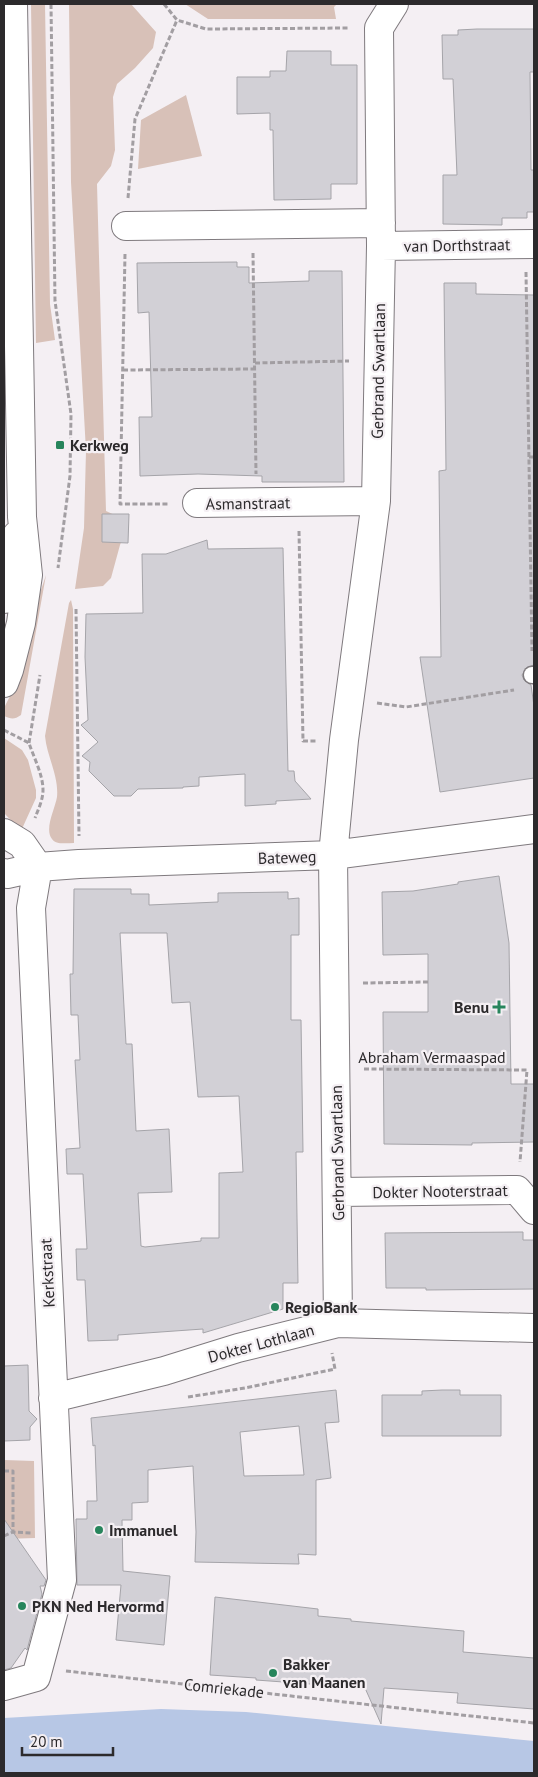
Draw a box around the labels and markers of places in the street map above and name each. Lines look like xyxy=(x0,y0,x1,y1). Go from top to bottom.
place label: Kerkweg xyxy=(70,435,129,455)
marker: Kerkweg xyxy=(54,439,66,451)
place label: Benu xyxy=(454,997,489,1017)
marker: Benu xyxy=(493,1001,505,1013)
place label: RegioBank xyxy=(285,1297,357,1317)
marker: RegioBank xyxy=(269,1301,281,1313)
place label: Immanuel xyxy=(109,1520,178,1540)
marker: Immanuel xyxy=(93,1524,105,1536)
place label: PKN Ned Hervormd xyxy=(32,1596,164,1616)
marker: PKN Ned Hervormd xyxy=(16,1600,28,1612)
place label: Bakker van Maanen xyxy=(282,1654,366,1692)
marker: Bakker van Maanen xyxy=(267,1667,279,1679)

